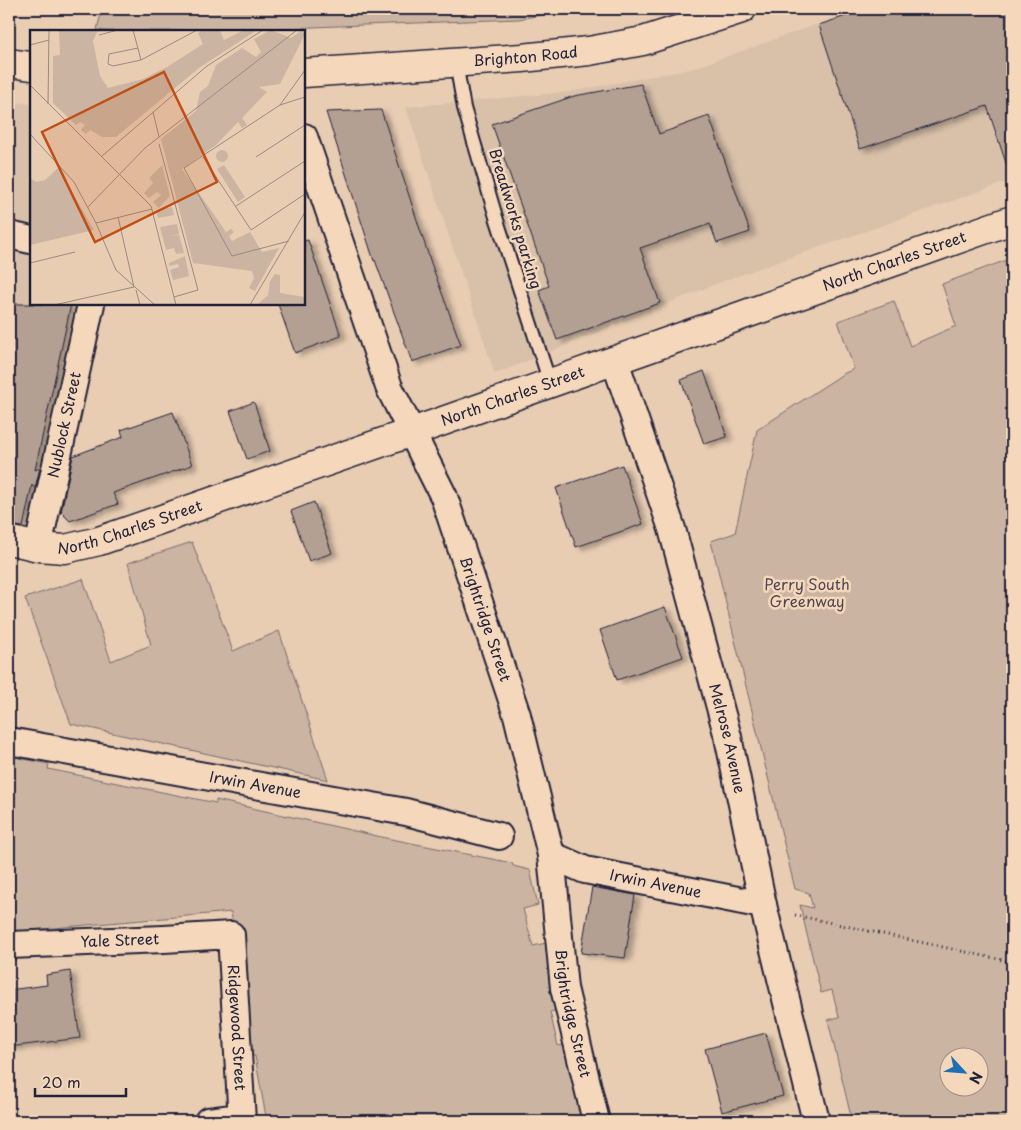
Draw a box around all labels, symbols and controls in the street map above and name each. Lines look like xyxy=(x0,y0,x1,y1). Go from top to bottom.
inset map xyxy=(30,30,305,305)
street label: Brighton Road xyxy=(472,39,579,71)
street label: Breadworks parking xyxy=(484,146,549,292)
street label: North Charles Street xyxy=(819,224,969,296)
street label: North Charles Street xyxy=(437,359,587,431)
street label: Nublock Street xyxy=(40,369,86,480)
street label: North Charles Street xyxy=(57,493,205,559)
street label: Brightridge Street xyxy=(455,553,518,685)
park label: Perry South Greenway xyxy=(764,572,850,612)
street label: Melrose Avenue xyxy=(704,681,752,795)
street label: Irwin Avenue xyxy=(208,764,303,803)
street label: Irwin Avenue xyxy=(608,862,704,903)
street label: Yale Street xyxy=(80,926,160,952)
street label: Brightridge Street xyxy=(550,948,598,1080)
street label: Ridgewood Street xyxy=(223,964,253,1091)
north arrow xyxy=(938,1048,988,1098)
scale bar xyxy=(35,1065,126,1097)
text: N xyxy=(964,1068,988,1088)
text: 20 m xyxy=(42,1070,81,1093)

